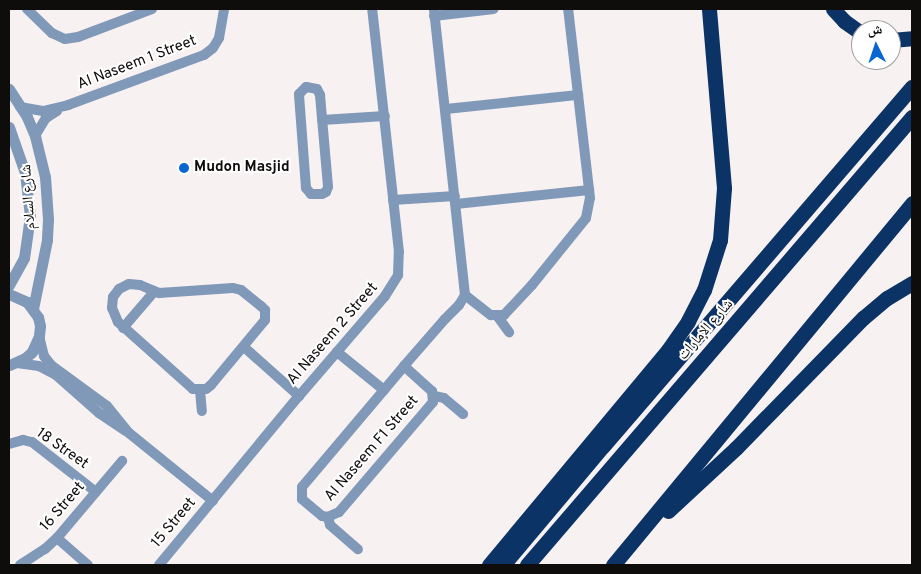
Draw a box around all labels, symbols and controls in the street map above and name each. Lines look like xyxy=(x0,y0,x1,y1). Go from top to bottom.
north arrow xyxy=(851,20,901,70)
text: ش xyxy=(867,22,883,40)
street label: Al Naseem 1 Street xyxy=(75,32,199,94)
place label: Mudon Masjid xyxy=(194,159,290,177)
marker: Mudon Masjid xyxy=(178,162,190,174)
street label: شارع السلام xyxy=(18,164,40,230)
street label: Al Naseem 2 Street xyxy=(284,279,382,389)
street label: شارع الإمارات xyxy=(675,296,737,364)
street label: Al Naseem F1 Street xyxy=(321,392,423,506)
street label: 18 Street xyxy=(32,425,92,473)
street label: 16 Street xyxy=(37,479,89,535)
street label: 15 Street xyxy=(148,494,200,552)

